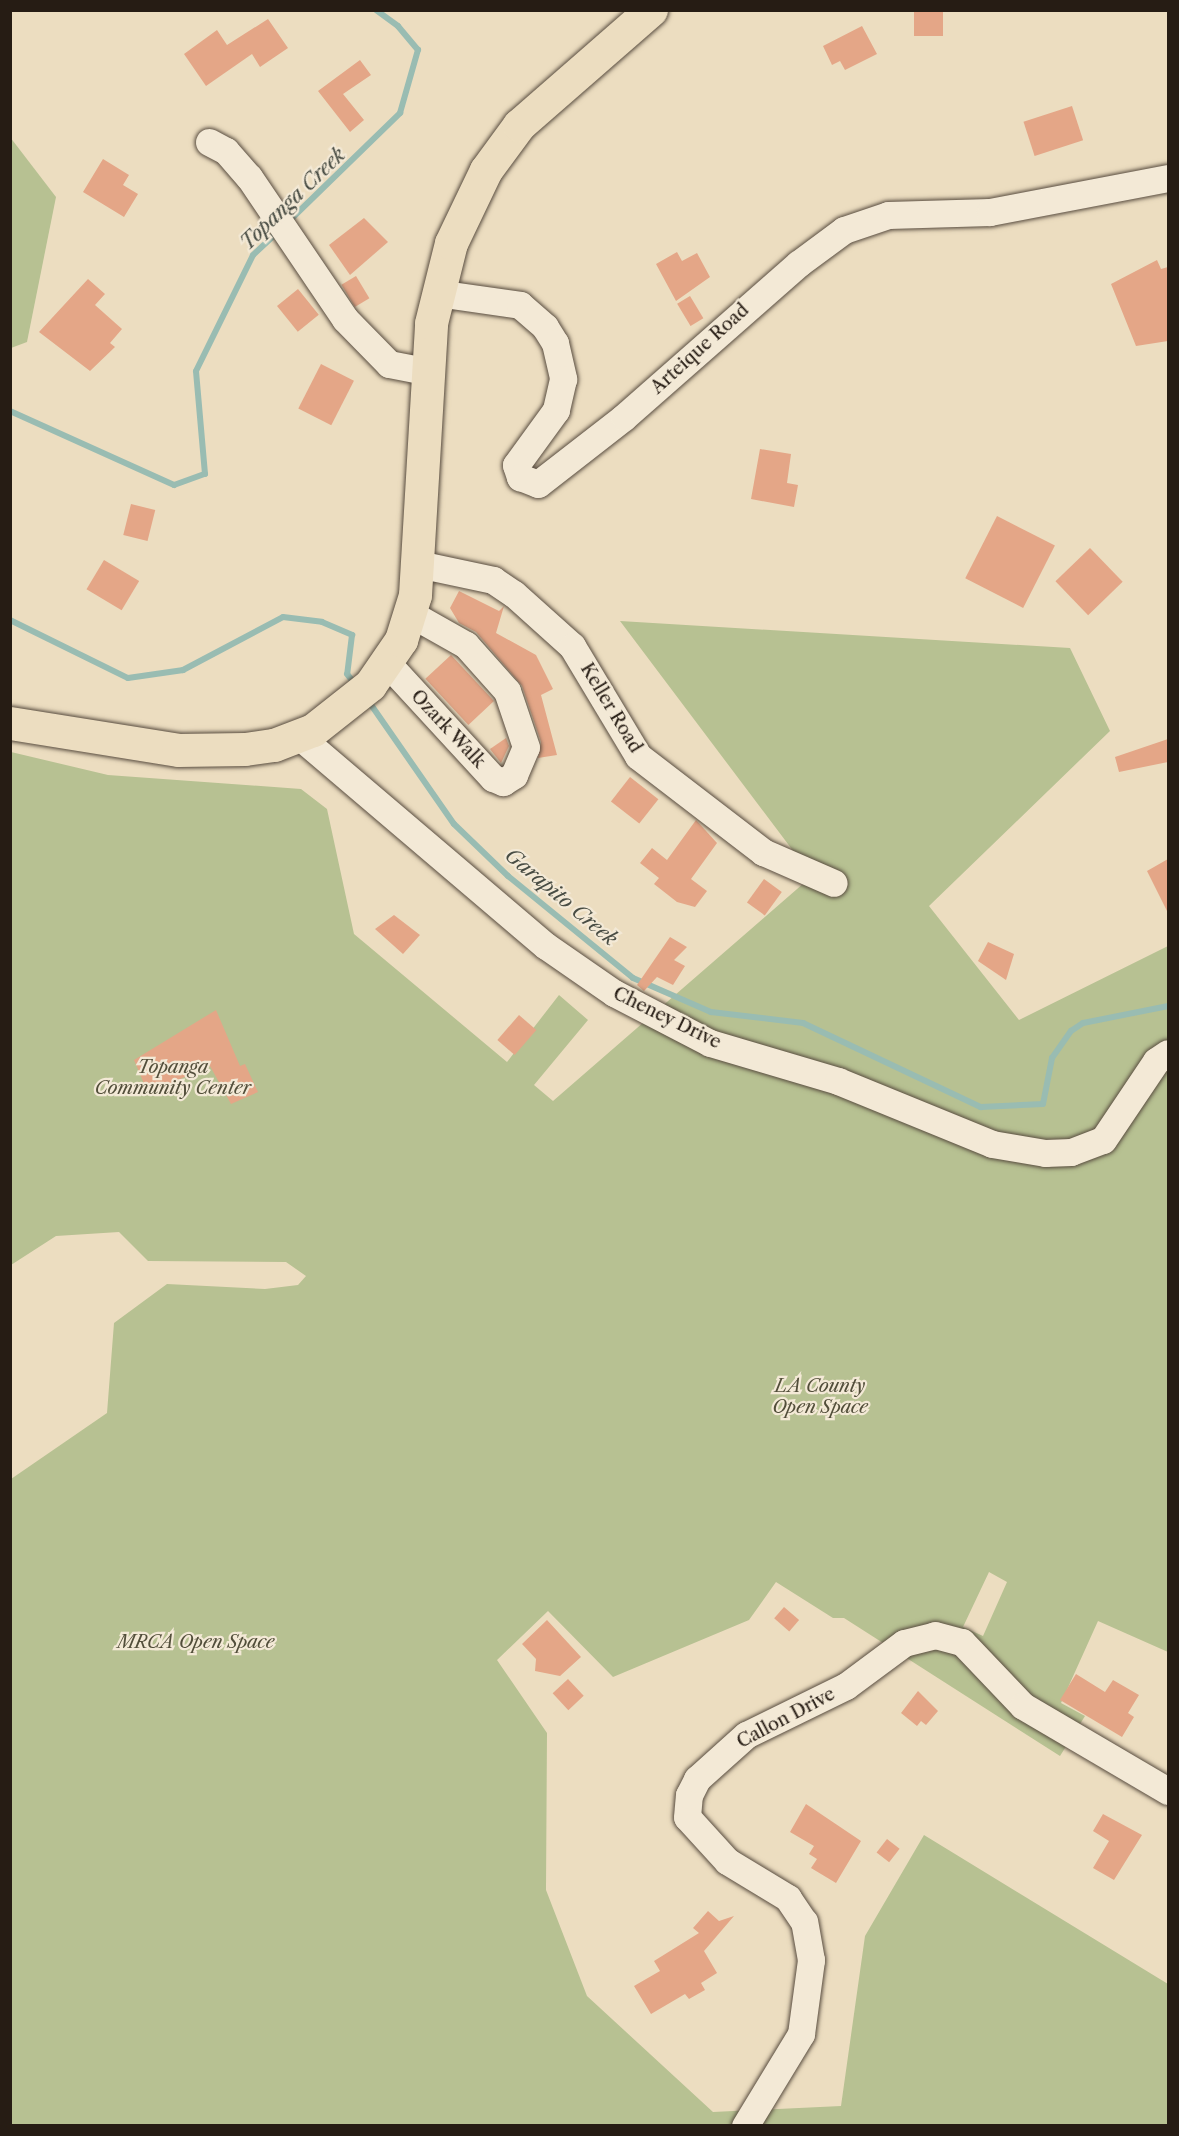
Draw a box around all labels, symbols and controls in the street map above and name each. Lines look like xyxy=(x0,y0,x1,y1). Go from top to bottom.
water label: Topanga Creek xyxy=(236,143,350,255)
street label: Arteique Road xyxy=(647,299,753,399)
street label: Keller Road xyxy=(576,659,646,757)
street label: Ozark Walk xyxy=(406,685,490,773)
water label: Garapito Creek xyxy=(500,843,622,951)
street label: Cheney Drive xyxy=(609,982,725,1054)
park label: Topanga Community Center xyxy=(95,1057,251,1100)
park label: LA County Open Space xyxy=(772,1376,868,1418)
park label: MRCA Open Space xyxy=(118,1631,274,1653)
street label: Callon Drive xyxy=(733,1683,839,1753)

